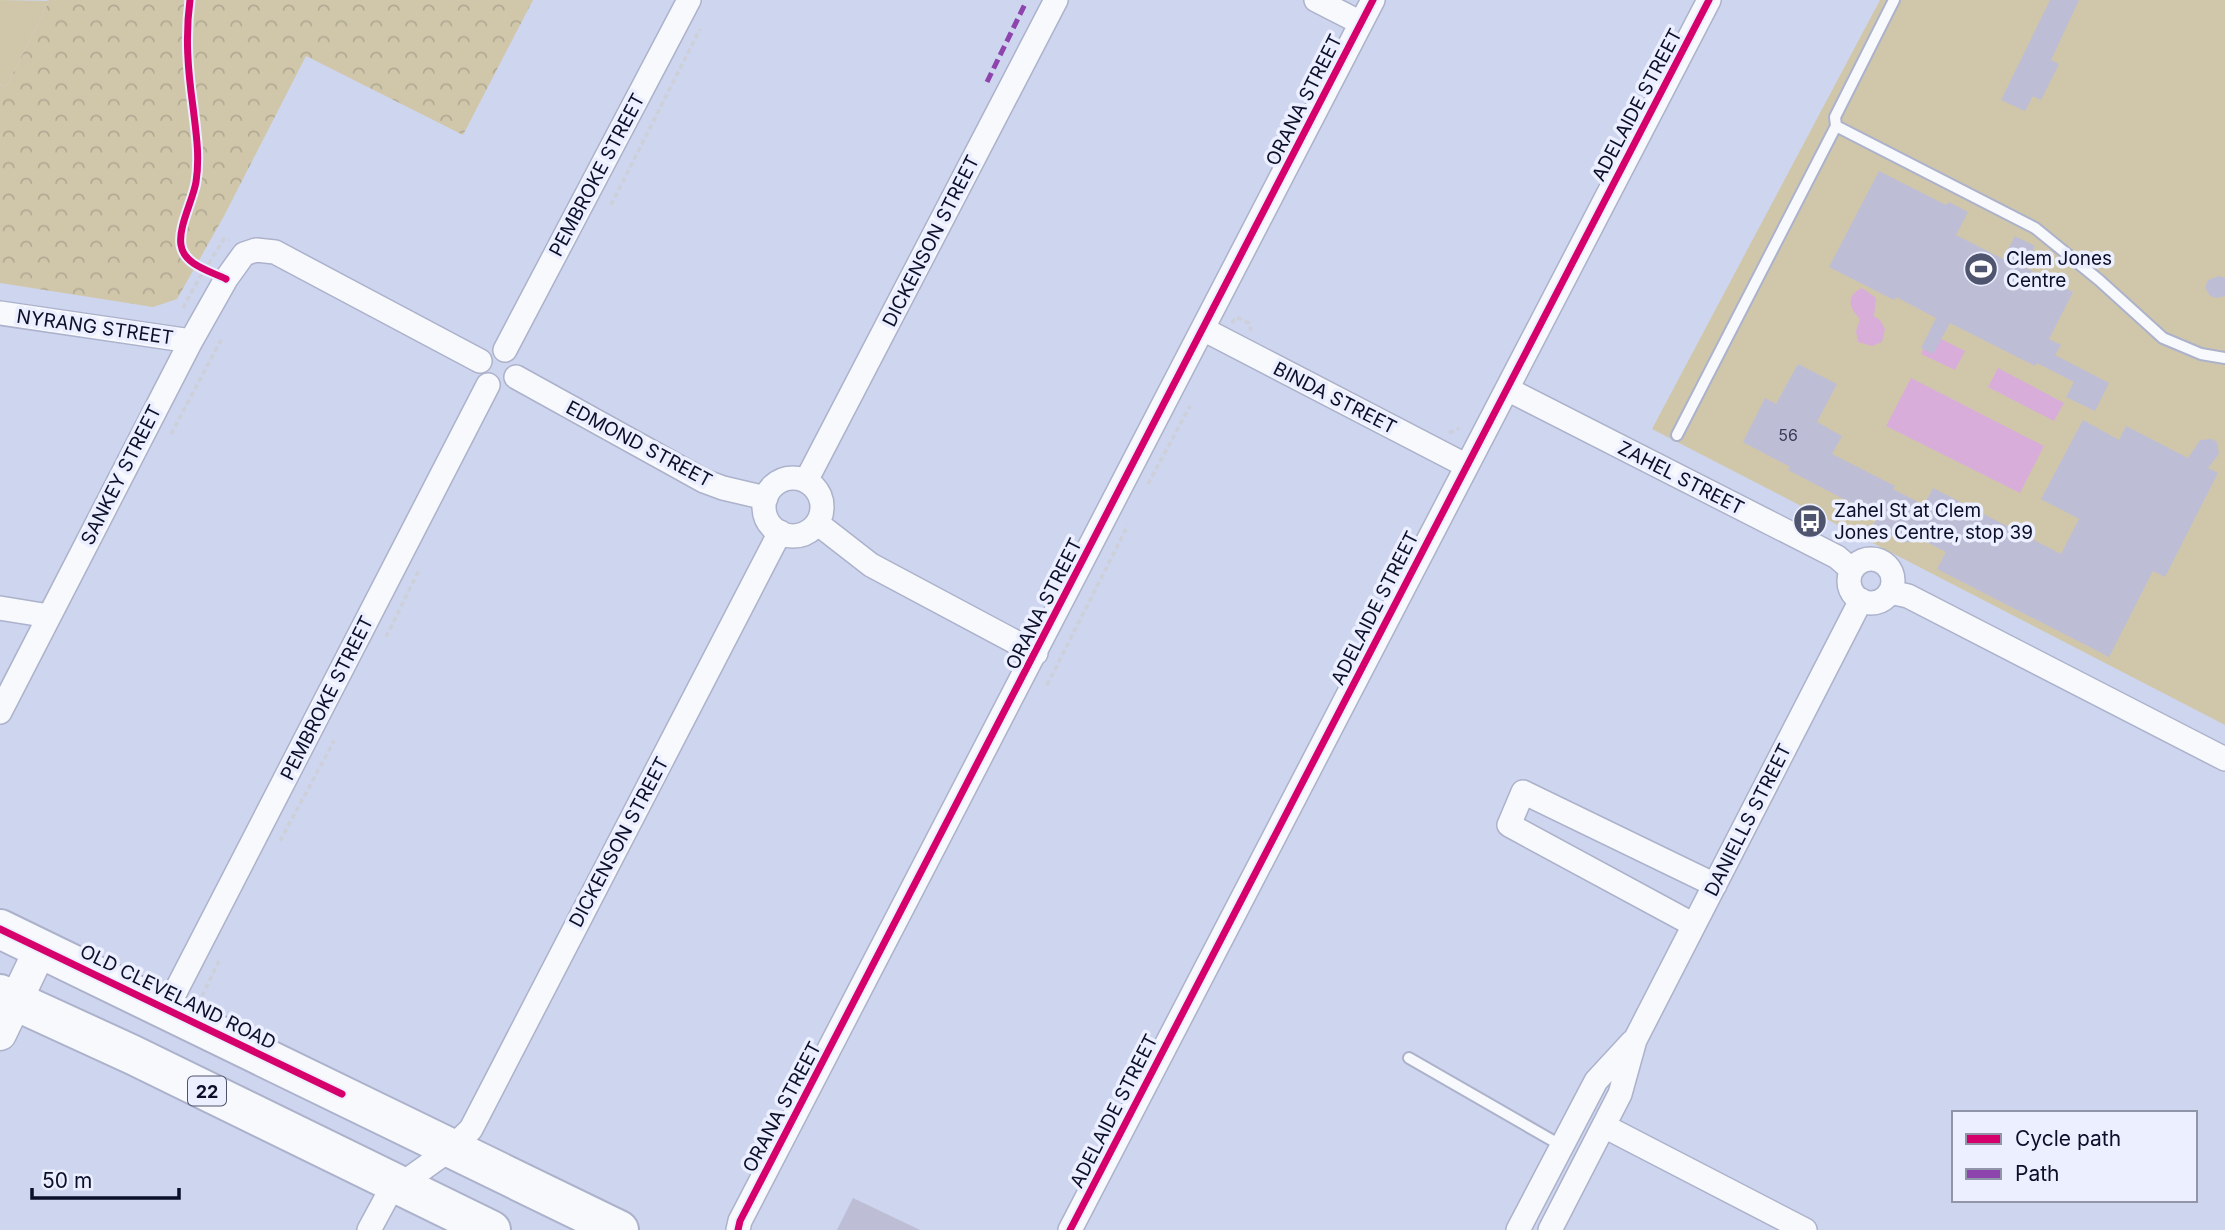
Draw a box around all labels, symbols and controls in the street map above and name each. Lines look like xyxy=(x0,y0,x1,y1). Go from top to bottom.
street label: ADELAIDE STREET xyxy=(1587,25,1687,185)
street label: ORANA STREET xyxy=(1261,30,1347,170)
street label: PEMBROKE STREET xyxy=(544,90,650,260)
street label: DICKENSON STREET xyxy=(878,151,984,331)
place label: Clem Jones Centre xyxy=(2006,247,2112,292)
sports icon: Clem Jones Centre xyxy=(1962,250,2000,288)
street label: NYRANG STREET xyxy=(15,305,175,349)
street label: BINDA STREET xyxy=(1270,357,1400,439)
street label: EDMOND STREET xyxy=(562,396,716,492)
street label: SANKEY STREET xyxy=(76,401,166,549)
house number: 56 xyxy=(1778,425,1798,445)
street label: ZAHEL STREET xyxy=(1614,436,1748,520)
place label: Zahel St at Clem Jones Centre, stop 39 xyxy=(1834,499,2033,544)
bus stop icon: Zahel St at Clem Jones Centre, stop 39 xyxy=(1791,502,1829,540)
street label: ADELAIDE STREET xyxy=(1326,527,1424,689)
street label: ORANA STREET xyxy=(1001,534,1087,674)
street label: PEMBROKE STREET xyxy=(276,612,378,784)
street label: DANIELLS STREET xyxy=(1700,740,1796,900)
street label: DICKENSON STREET xyxy=(564,753,674,931)
street label: OLD CLEVELAND ROAD xyxy=(76,940,280,1054)
street label: ADELAIDE STREET xyxy=(1065,1030,1163,1192)
street label: ORANA STREET xyxy=(738,1038,826,1176)
road number: 22 xyxy=(188,1076,226,1106)
legend xyxy=(1952,1111,2197,1202)
text: Cycle path xyxy=(2015,1126,2121,1151)
scale bar xyxy=(32,1156,178,1200)
text: Path xyxy=(2015,1161,2060,1186)
text: 50 m xyxy=(42,1168,92,1193)

